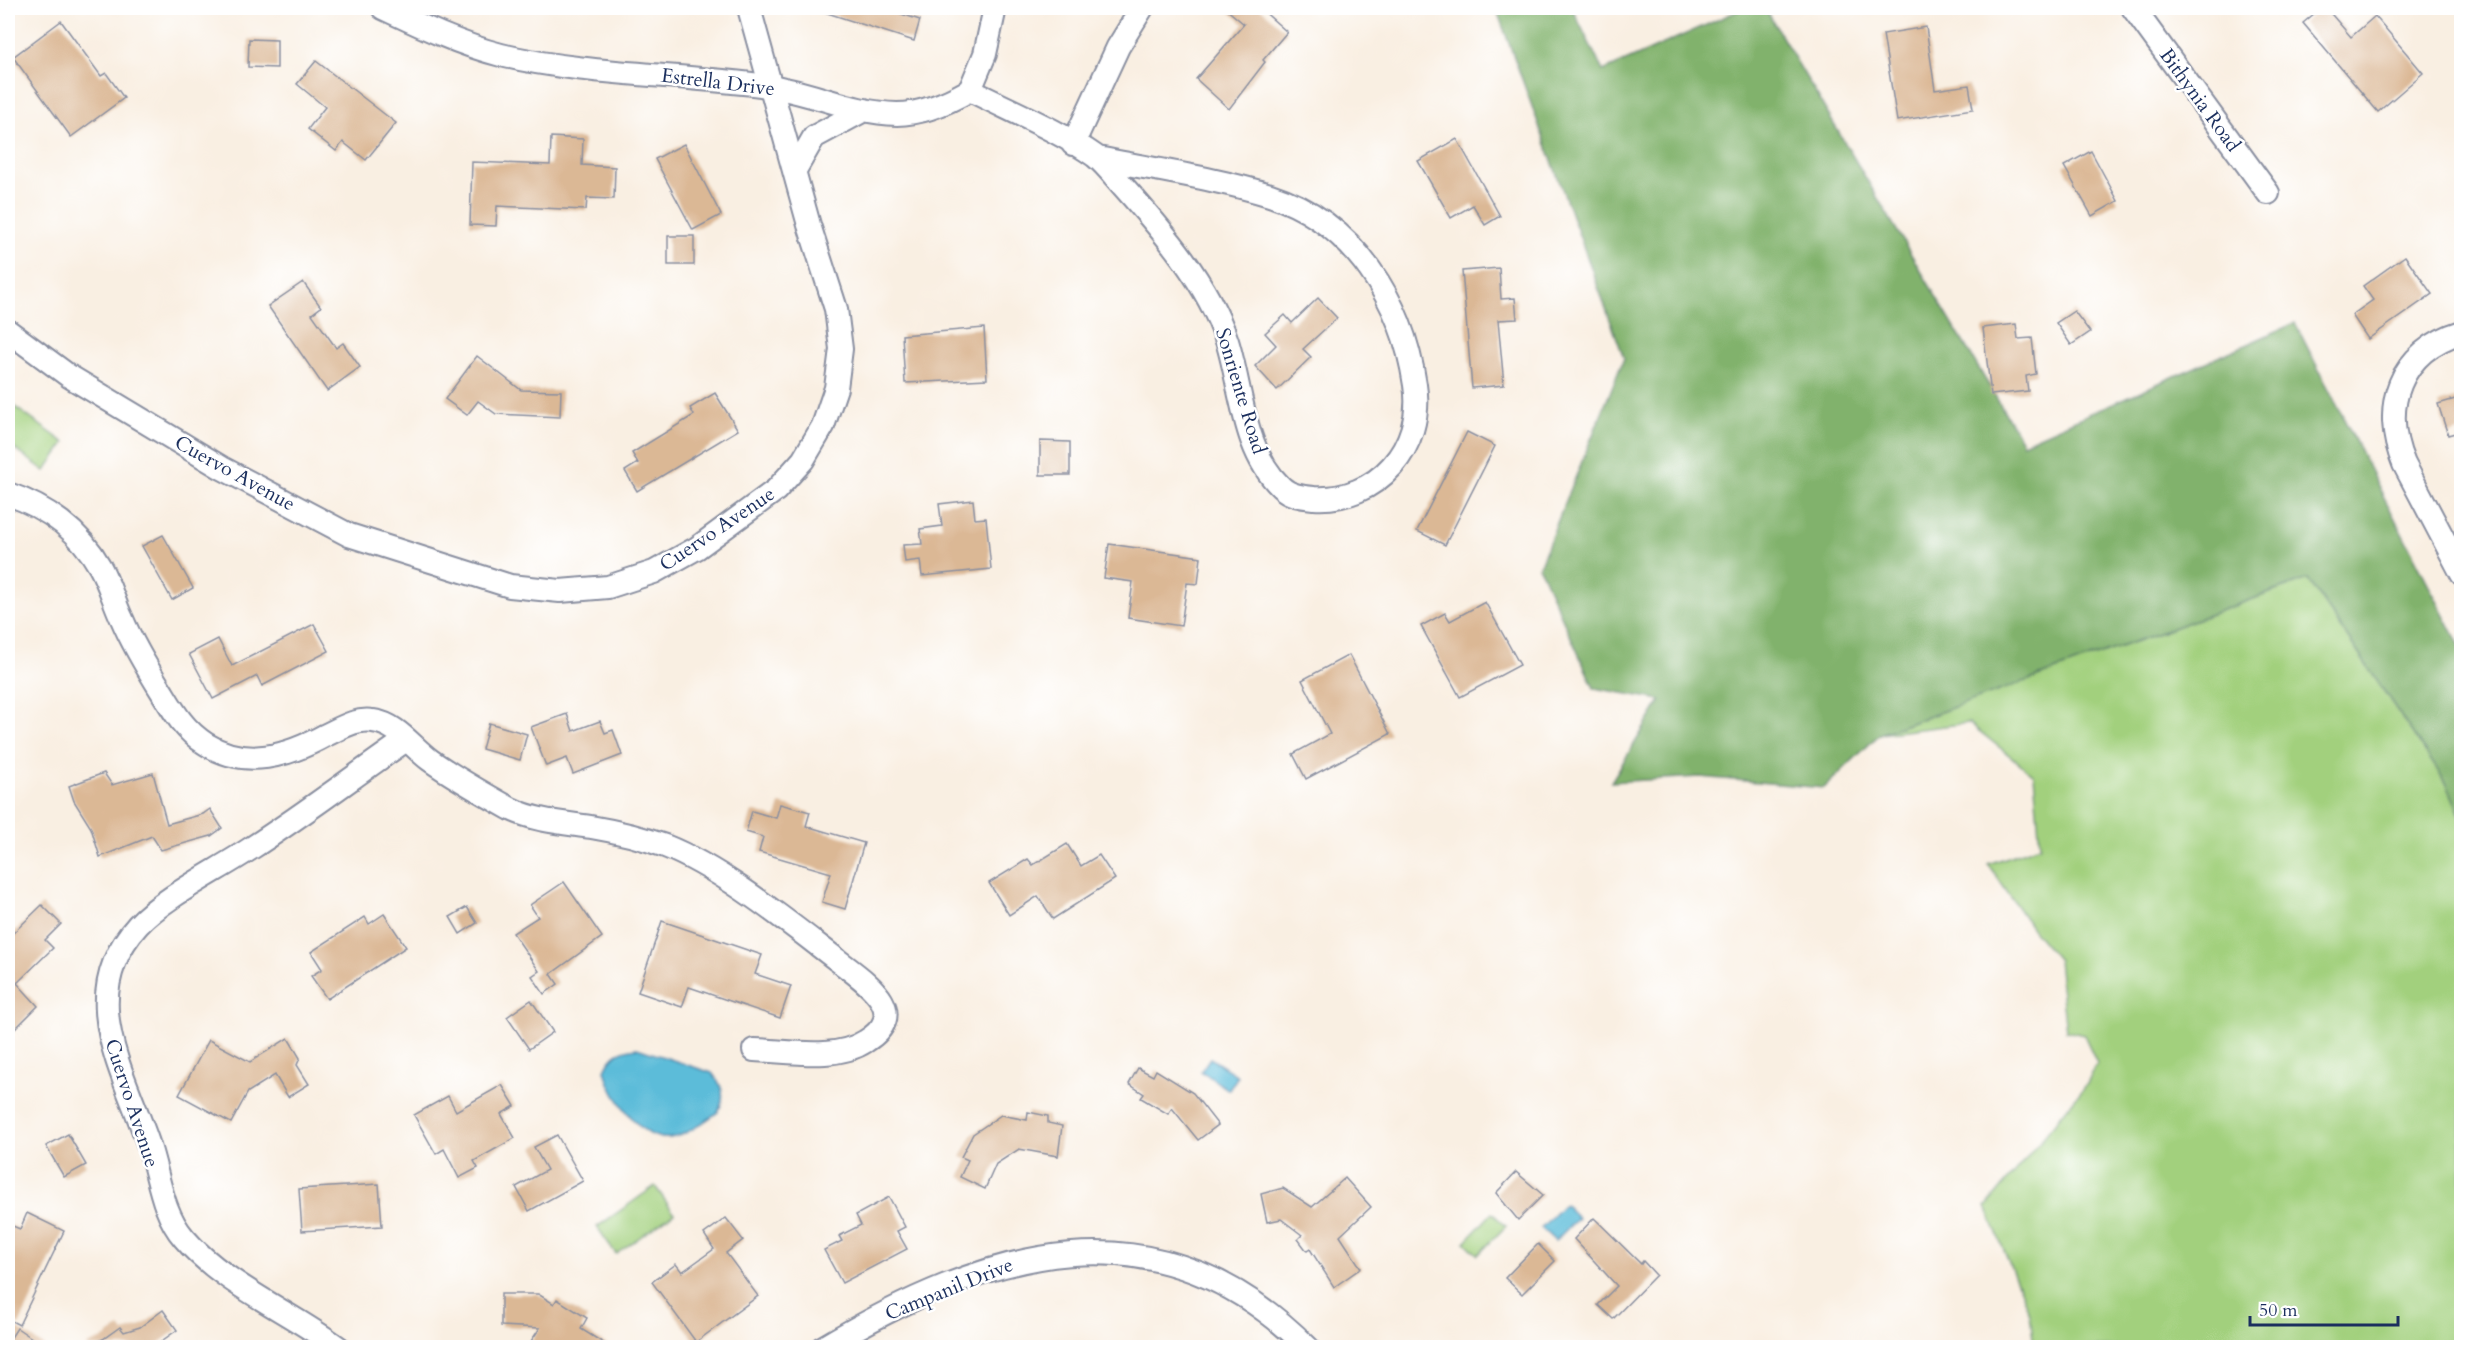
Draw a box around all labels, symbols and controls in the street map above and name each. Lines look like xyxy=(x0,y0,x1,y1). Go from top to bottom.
street label: Bithynia Road xyxy=(2153,43,2247,158)
street label: Estrella Drive xyxy=(660,62,776,102)
street label: Sonriente Road xyxy=(1209,325,1273,458)
street label: Cuervo Avenue xyxy=(170,429,300,517)
street label: Cuervo Avenue xyxy=(654,480,780,578)
street label: Cuervo Avenue xyxy=(98,1035,166,1171)
street label: Campanil Drive xyxy=(881,1251,1017,1327)
scale bar xyxy=(2250,1289,2398,1327)
text: 50 m xyxy=(2259,1298,2298,1323)

